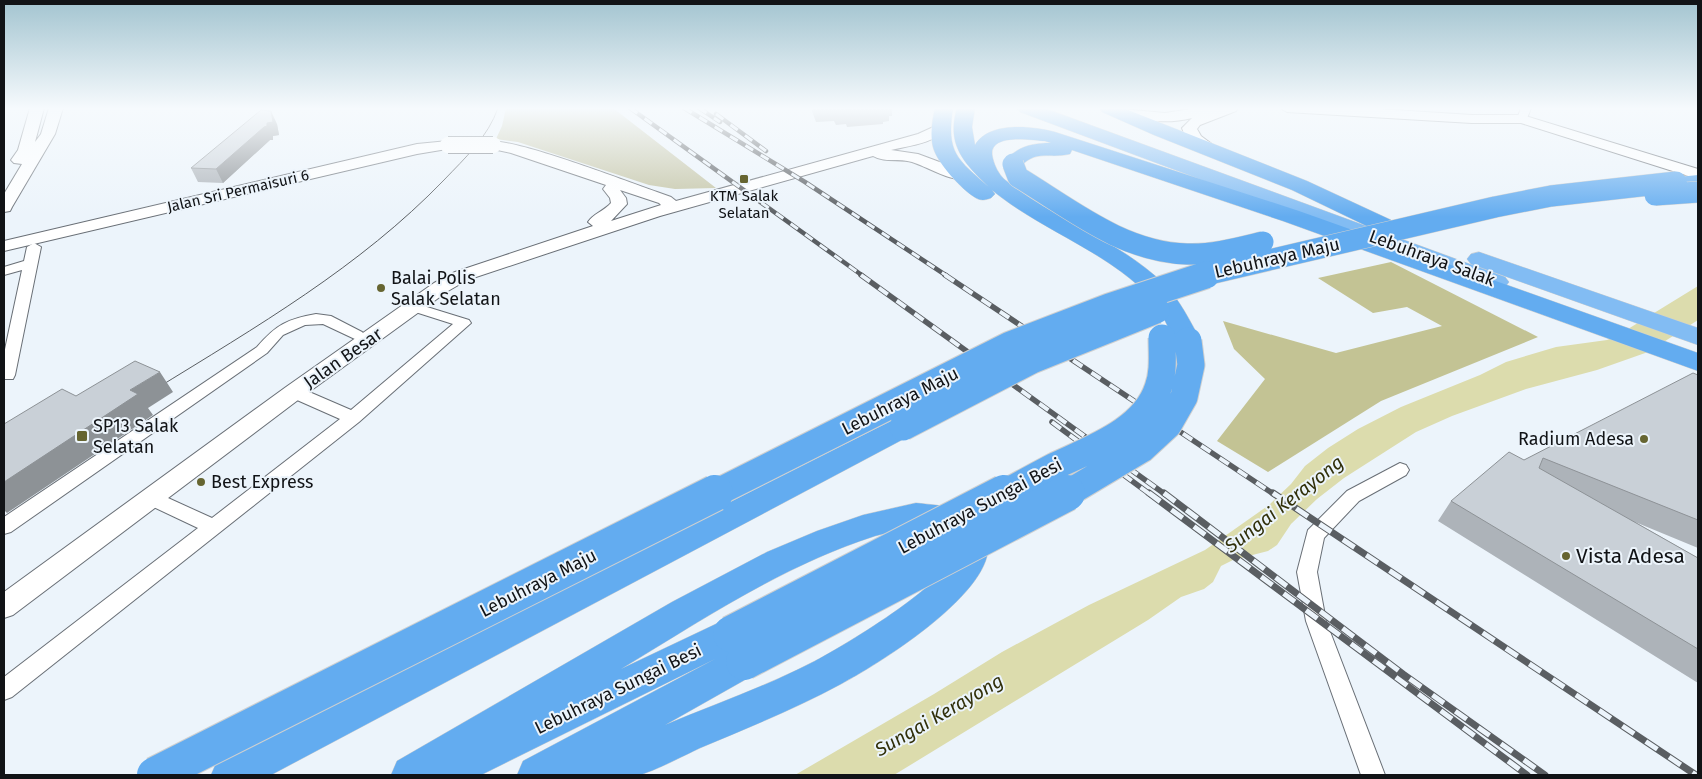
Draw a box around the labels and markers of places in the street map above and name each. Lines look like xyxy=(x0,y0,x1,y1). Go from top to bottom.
marker: KTM Salak Selatan xyxy=(738,173,750,185)
place label: KTM Salak Selatan xyxy=(710,187,778,222)
place label: Balai Polis Salak Selatan xyxy=(391,267,501,310)
marker: Balai Polis Salak Selatan xyxy=(375,282,387,294)
place label: SP13 Salak Selatan xyxy=(93,415,179,458)
place label: Radium Adesa xyxy=(1518,428,1634,450)
marker: SP13 Salak Selatan xyxy=(75,429,89,443)
marker: Radium Adesa xyxy=(1638,433,1650,445)
place label: Best Express xyxy=(211,471,313,493)
marker: Best Express xyxy=(195,476,207,488)
place label: Vista Adesa xyxy=(1576,543,1685,569)
marker: Vista Adesa xyxy=(1560,550,1572,562)

